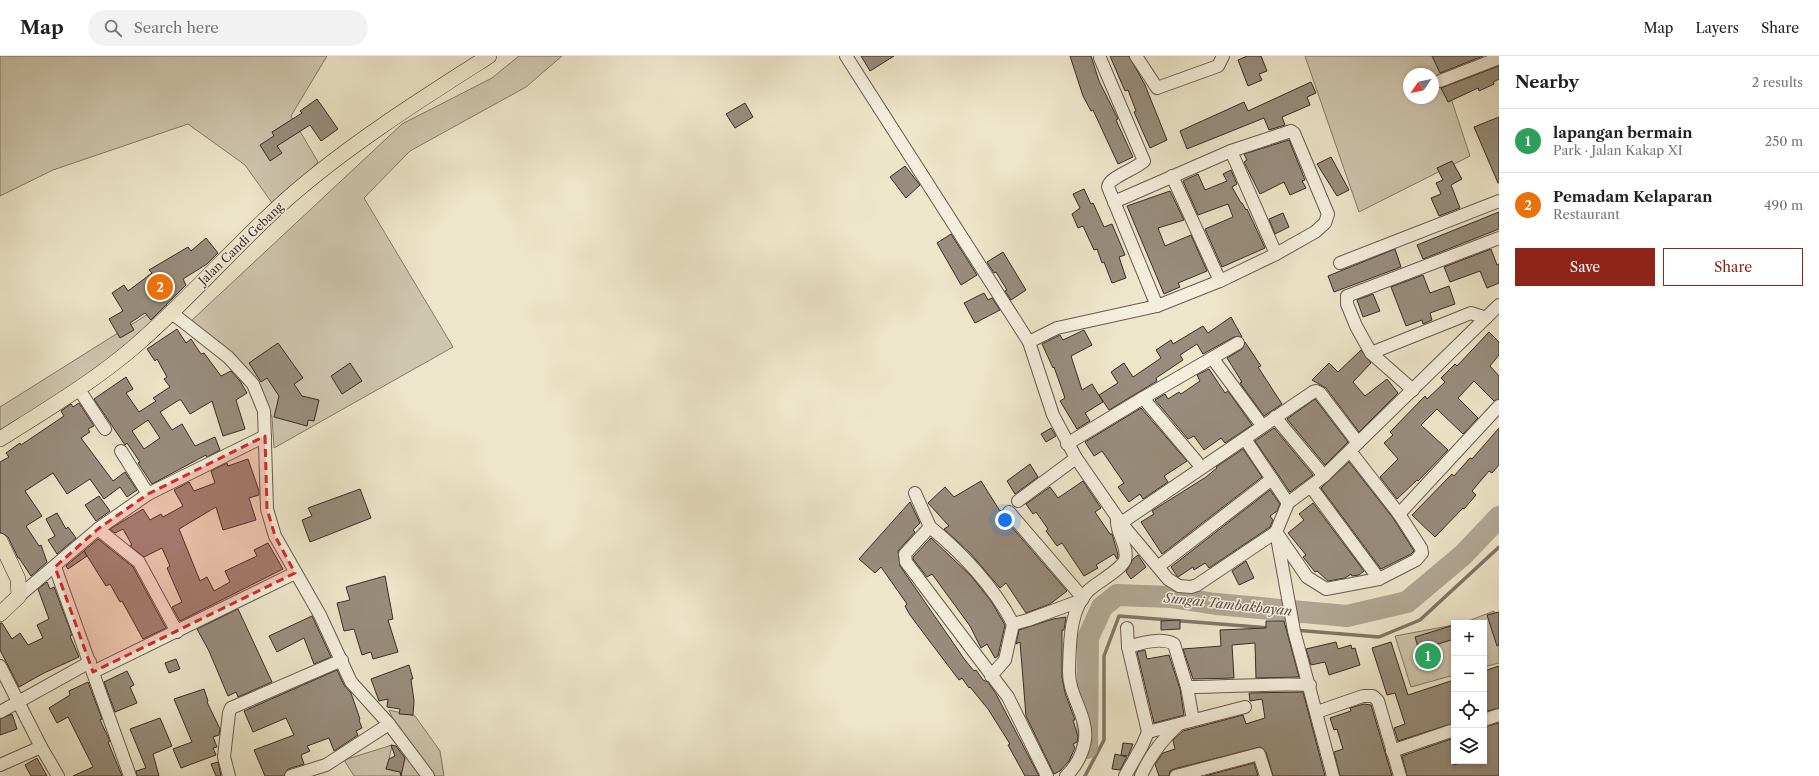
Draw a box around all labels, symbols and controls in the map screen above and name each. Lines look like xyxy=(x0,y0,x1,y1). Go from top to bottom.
search box xyxy=(88,10,368,46)
text: Map xyxy=(20,16,64,39)
icon: search xyxy=(102,17,124,39)
text: Search here xyxy=(134,18,219,37)
text: Map xyxy=(1643,19,1673,37)
text: Layers xyxy=(1695,19,1739,37)
text: Share xyxy=(1761,19,1799,37)
north arrow xyxy=(1403,68,1439,104)
text: Nearby xyxy=(1515,72,1579,92)
text: 2 results xyxy=(1752,74,1803,90)
text: lapangan bermain xyxy=(1553,123,1693,142)
text: 1 xyxy=(1525,133,1531,149)
text: 250 m xyxy=(1765,133,1803,149)
text: Park · Jalan Kakap XI xyxy=(1553,142,1683,158)
text: Pemadam Kelaparan xyxy=(1553,187,1712,206)
text: 2 xyxy=(1524,197,1532,213)
text: 490 m xyxy=(1764,197,1803,213)
street label: Jalan Candi Gebang xyxy=(194,199,287,289)
text: Restaurant xyxy=(1553,206,1620,222)
button: Save xyxy=(1515,248,1655,286)
button: Share xyxy=(1663,248,1803,286)
pin: 2 xyxy=(147,272,173,302)
your location xyxy=(995,510,1015,530)
water label: Sungai Tambakbayan xyxy=(1162,589,1293,619)
map controls xyxy=(1451,620,1487,764)
button: + xyxy=(1451,620,1487,656)
pin: 1 xyxy=(1415,641,1441,671)
button: − xyxy=(1451,656,1487,692)
button: locate xyxy=(1451,692,1487,728)
button: layers xyxy=(1451,728,1487,764)

